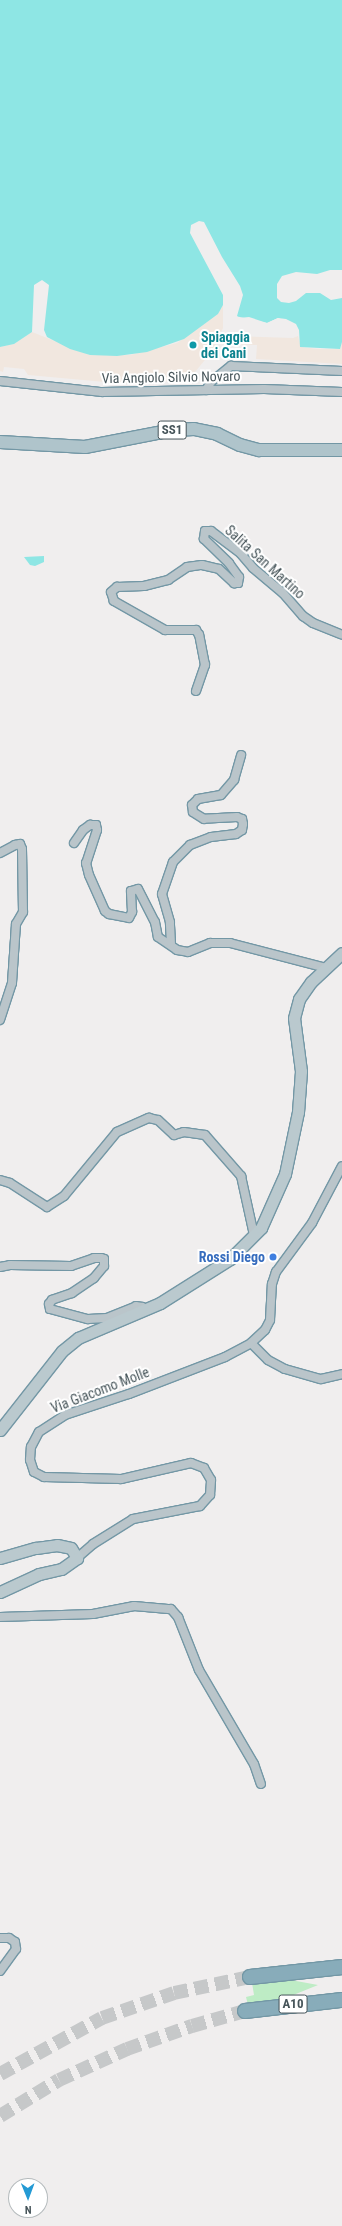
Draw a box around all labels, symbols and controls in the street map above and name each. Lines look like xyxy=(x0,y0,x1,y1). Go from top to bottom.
place label: Spiaggia dei Cani xyxy=(201,329,250,362)
marker: Spiaggia dei Cani xyxy=(188,340,198,350)
street label: Via Angiolo Silvio Novaro xyxy=(101,367,241,387)
road number: SS1 xyxy=(157,419,187,441)
street label: Salita San Martino xyxy=(222,522,308,602)
place label: Rossi Diego xyxy=(199,1249,265,1265)
marker: Rossi Diego xyxy=(268,1252,278,1262)
street label: Via Giacomo Molle xyxy=(48,1364,152,1416)
road number: A10 xyxy=(278,1993,308,2015)
north arrow xyxy=(8,2178,48,2218)
text: N xyxy=(25,2203,32,2216)

